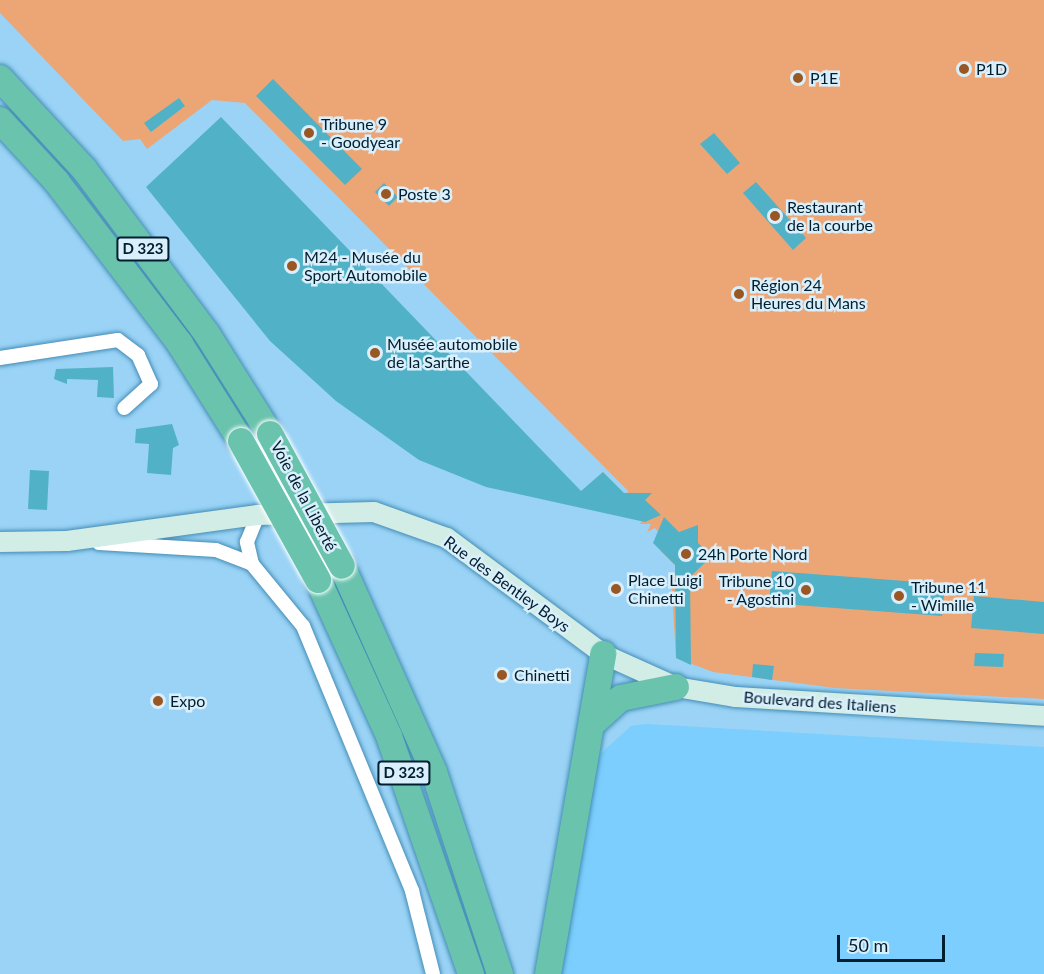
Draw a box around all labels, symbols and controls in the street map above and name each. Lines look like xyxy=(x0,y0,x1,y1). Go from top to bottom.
place label: P1D xyxy=(976,59,1007,79)
marker: P1D xyxy=(957,62,971,76)
place label: P1E xyxy=(810,68,838,88)
marker: P1E xyxy=(791,71,805,85)
place label: Tribune 9 - Goodyear xyxy=(321,114,400,152)
marker: Tribune 9 - Goodyear xyxy=(302,126,316,140)
place label: Poste 3 xyxy=(398,184,451,204)
marker: Poste 3 xyxy=(379,187,393,201)
place label: Restaurant de la courbe xyxy=(787,197,873,235)
marker: Restaurant de la courbe xyxy=(768,209,782,223)
road number: D 323 xyxy=(116,237,170,261)
place label: M24 - Musée du Sport Automobile xyxy=(304,247,428,285)
marker: M24 - Musée du Sport Automobile xyxy=(285,259,299,273)
place label: Région 24 Heures du Mans xyxy=(751,275,866,313)
marker: Région 24 Heures du Mans xyxy=(732,287,746,301)
place label: Musée automobile de la Sarthe xyxy=(387,334,517,372)
marker: Musée automobile de la Sarthe xyxy=(368,346,382,360)
street label: Voie de la Liberté xyxy=(267,438,341,554)
street label: Rue des Bentley Boys xyxy=(440,532,574,636)
place label: 24h Porte Nord xyxy=(698,544,807,564)
marker: 24h Porte Nord xyxy=(679,547,693,561)
place label: Place Luigi Chinetti xyxy=(628,570,702,608)
place label: Tribune 10 - Agostini xyxy=(719,571,794,609)
place label: Tribune 11 - Wimille xyxy=(911,577,986,615)
marker: Place Luigi Chinetti xyxy=(609,582,623,596)
marker: Tribune 10 - Agostini xyxy=(799,583,813,597)
marker: Tribune 11 - Wimille xyxy=(892,589,906,603)
place label: Chinetti xyxy=(514,665,570,685)
marker: Chinetti xyxy=(495,668,509,682)
street label: Boulevard des Italiens xyxy=(743,687,897,717)
place label: Expo xyxy=(170,691,205,711)
marker: Expo xyxy=(151,694,165,708)
road number: D 323 xyxy=(377,761,431,785)
scale bar xyxy=(840,923,948,961)
text: 50 m xyxy=(848,934,888,956)

